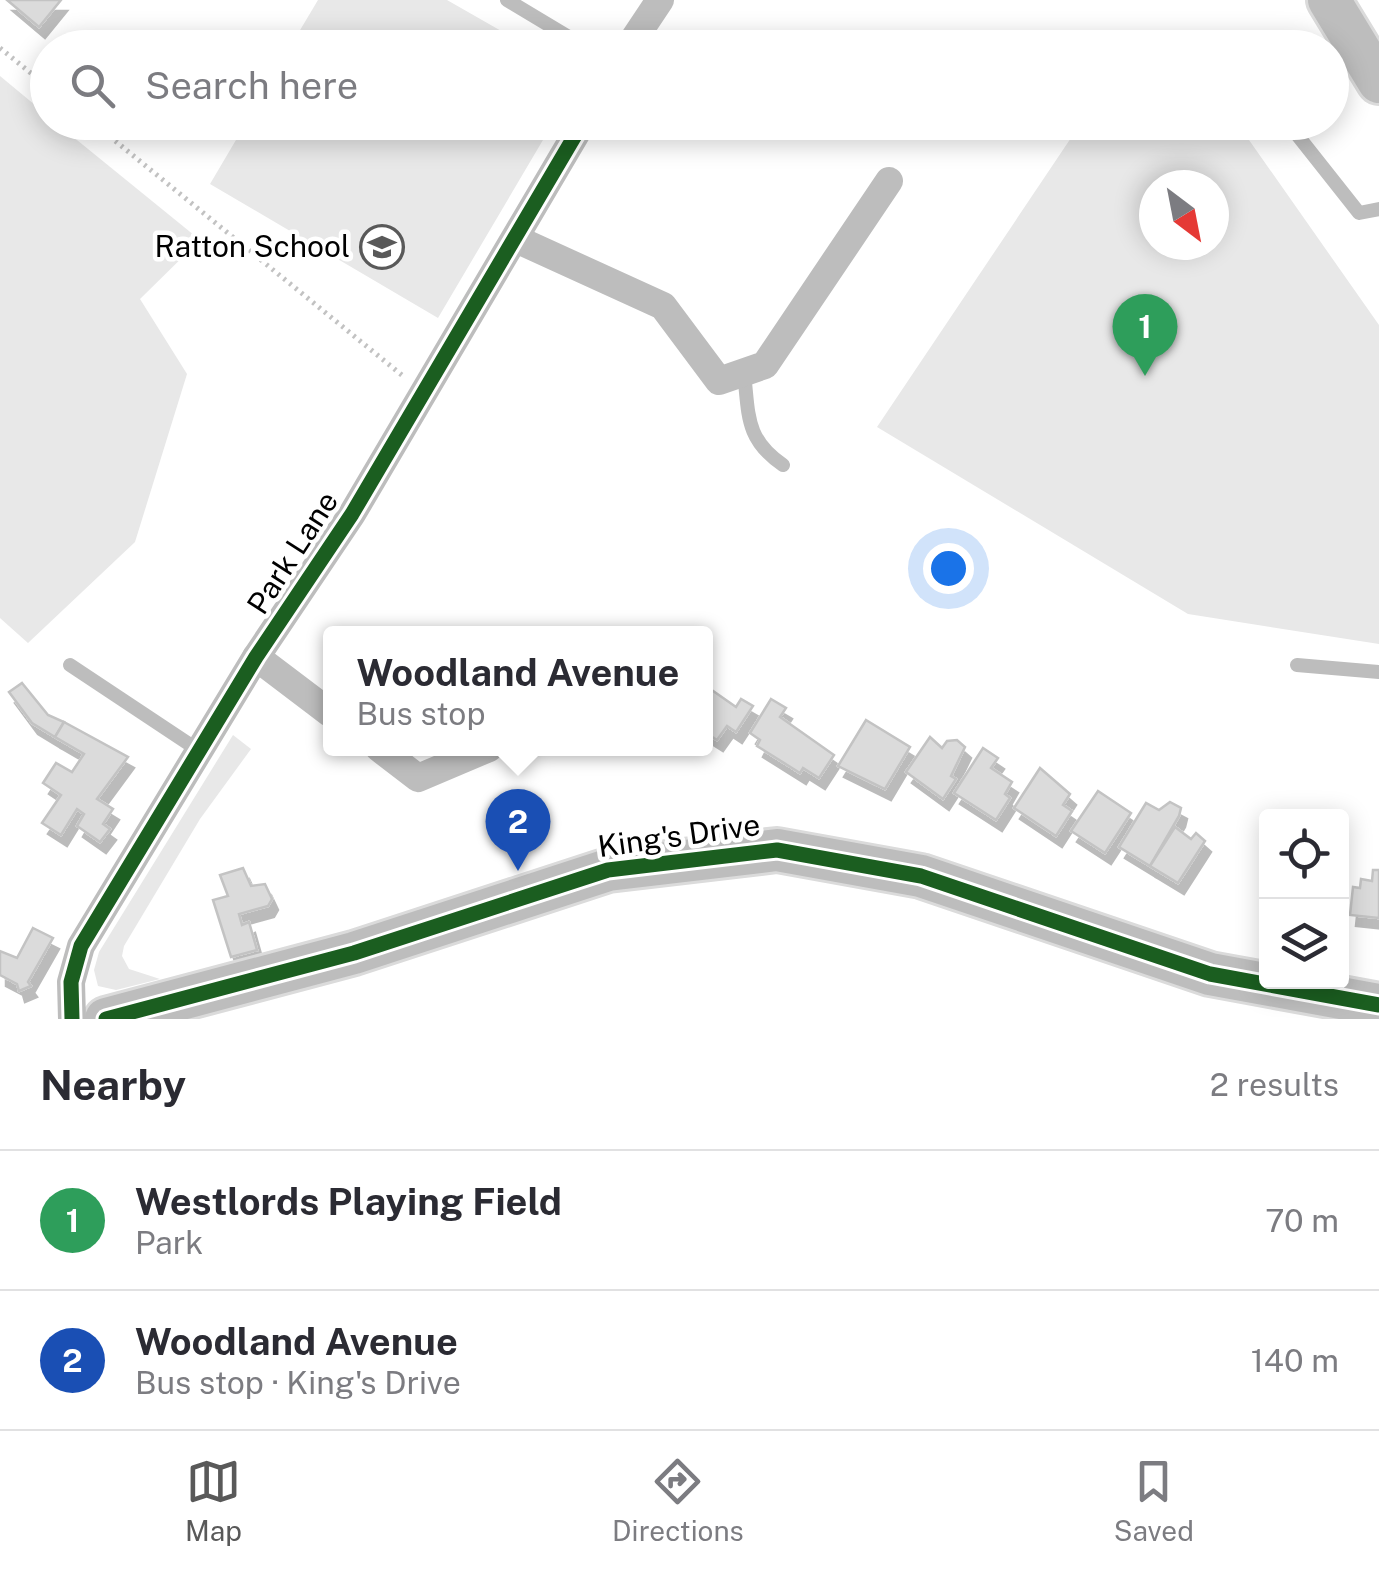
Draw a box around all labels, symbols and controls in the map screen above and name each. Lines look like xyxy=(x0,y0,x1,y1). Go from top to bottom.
search box xyxy=(30,30,1349,140)
icon: search xyxy=(65,58,120,113)
text: Search here xyxy=(145,63,358,108)
north arrow xyxy=(1139,170,1229,260)
school or university icon: Ratton School xyxy=(359,224,405,270)
place label: Ratton School xyxy=(155,228,350,264)
pin: 1 xyxy=(1112,294,1178,376)
street label: Park Lane xyxy=(239,484,345,621)
your location xyxy=(923,543,974,594)
popup xyxy=(323,626,713,756)
text: Woodland Avenue xyxy=(357,650,679,695)
text: Bus stop xyxy=(357,695,485,732)
pin: 2 xyxy=(486,788,550,871)
street label: King's Drive xyxy=(595,806,762,864)
map controls xyxy=(1259,809,1349,989)
button: locate xyxy=(1259,809,1349,899)
button: layers xyxy=(1259,899,1349,989)
text: Nearby xyxy=(40,1060,186,1109)
text: 2 results xyxy=(1210,1066,1339,1103)
text: Westlords Playing Field xyxy=(135,1179,562,1224)
text: 1 xyxy=(66,1202,79,1239)
text: 70 m xyxy=(1265,1202,1339,1239)
text: Park xyxy=(135,1224,203,1261)
text: Woodland Avenue xyxy=(135,1319,458,1364)
text: 2 xyxy=(62,1342,83,1379)
text: 140 m xyxy=(1251,1342,1339,1379)
text: Bus stop · King's Drive xyxy=(135,1364,461,1401)
tab: Map xyxy=(185,1454,242,1547)
tab: Directions xyxy=(612,1454,744,1547)
tab: Saved xyxy=(1114,1454,1194,1547)

